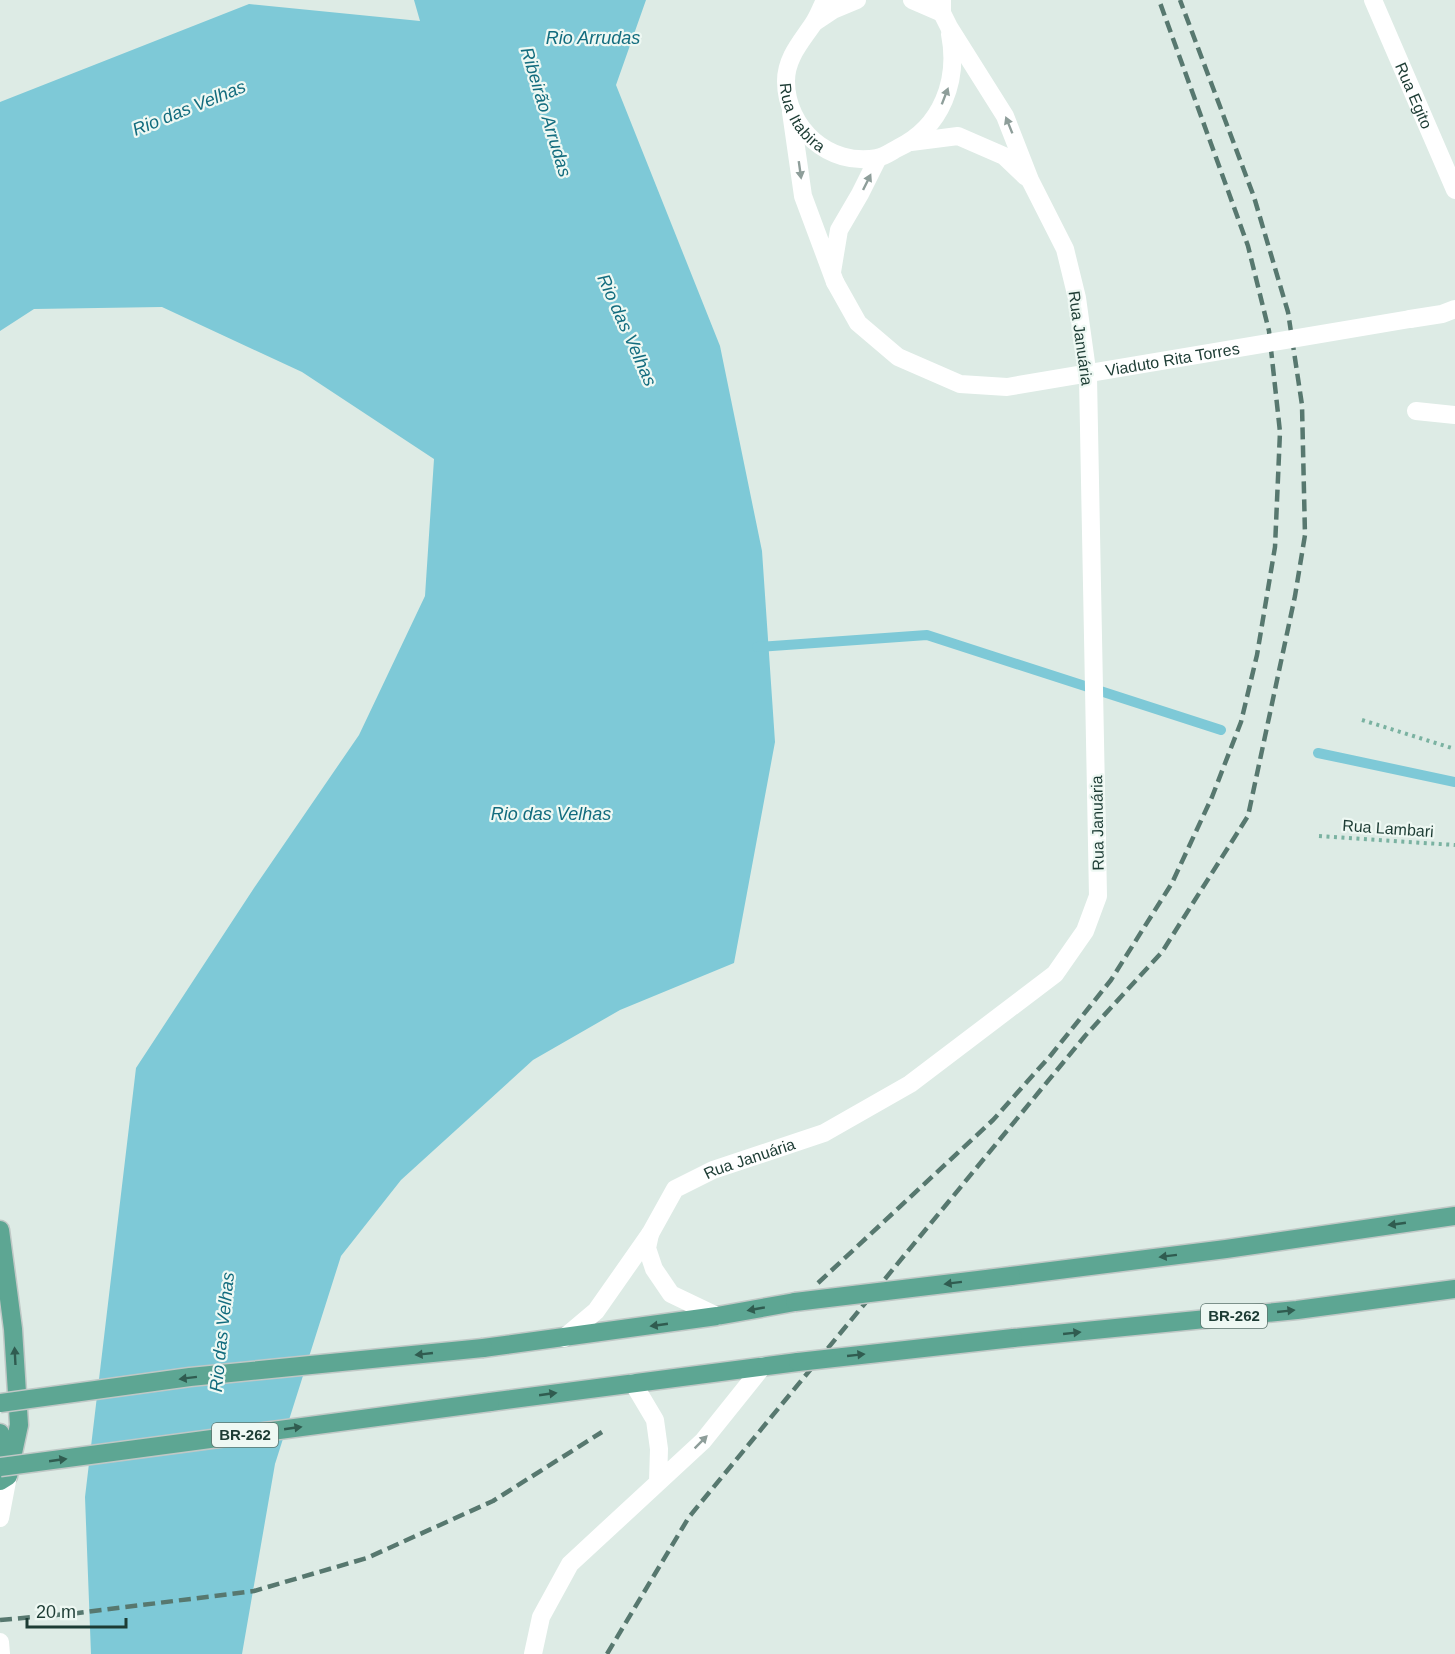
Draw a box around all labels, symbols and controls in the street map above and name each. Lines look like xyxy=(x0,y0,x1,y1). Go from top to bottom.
water label: Rio Arrudas xyxy=(546,28,640,48)
water label: Ribeirão Arrudas xyxy=(517,45,575,179)
street label: Rua Egito xyxy=(1392,60,1436,131)
water label: Rio das Velhas xyxy=(129,76,249,140)
street label: Rua Itabira xyxy=(777,82,828,156)
one-way arrow xyxy=(941,87,951,105)
one-way arrow xyxy=(1003,116,1013,134)
one-way arrow xyxy=(795,160,804,179)
one-way arrow xyxy=(862,173,871,190)
water label: Rio das Velhas xyxy=(593,271,661,389)
street label: Rua Januária xyxy=(1065,290,1096,386)
street label: Viaduto Rita Torres xyxy=(1104,340,1241,379)
street label: Rua Januária xyxy=(1088,775,1107,871)
water label: Rio das Velhas xyxy=(491,804,611,824)
street label: Rua Lambari xyxy=(1342,817,1434,840)
street label: Rua Januária xyxy=(701,1135,797,1182)
one-way arrow xyxy=(1388,1220,1407,1229)
one-way arrow xyxy=(1158,1252,1177,1261)
water label: Rio das Velhas xyxy=(206,1271,238,1393)
one-way arrow xyxy=(943,1278,962,1288)
road number: BR-262 xyxy=(1201,1304,1267,1328)
one-way arrow xyxy=(746,1305,765,1314)
one-way arrow xyxy=(1277,1306,1296,1316)
one-way arrow xyxy=(649,1320,668,1329)
one-way arrow xyxy=(1062,1328,1081,1337)
one-way arrow xyxy=(10,1346,19,1365)
one-way arrow xyxy=(415,1349,434,1359)
one-way arrow xyxy=(847,1351,866,1360)
one-way arrow xyxy=(179,1373,198,1382)
one-way arrow xyxy=(538,1390,557,1399)
road number: BR-262 xyxy=(212,1423,278,1447)
one-way arrow xyxy=(283,1424,302,1433)
one-way arrow xyxy=(694,1434,708,1449)
one-way arrow xyxy=(49,1455,68,1464)
scale bar xyxy=(27,1591,126,1629)
text: 20 m xyxy=(36,1602,76,1622)

